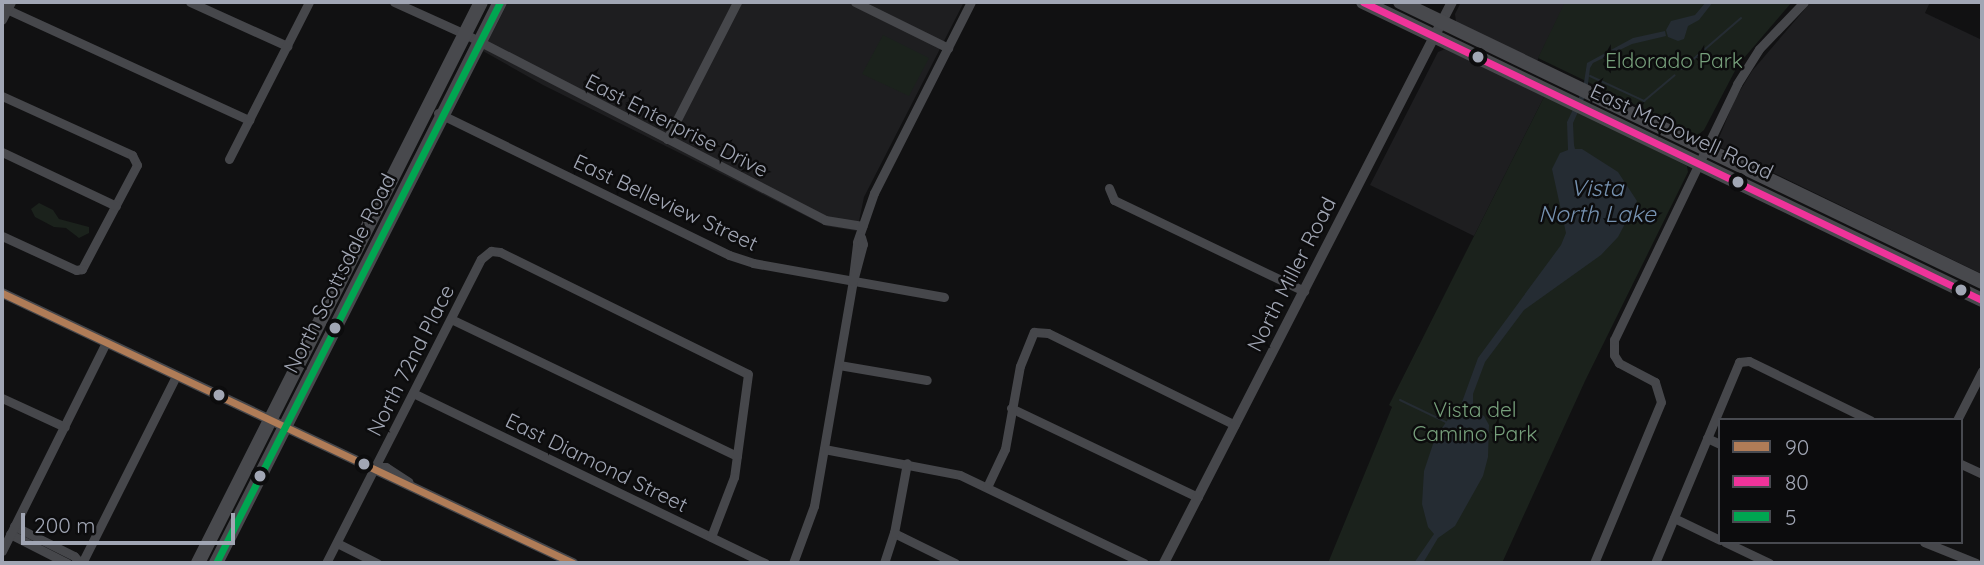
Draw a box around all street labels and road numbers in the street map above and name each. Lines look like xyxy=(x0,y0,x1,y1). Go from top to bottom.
street label: East Enterprise Drive xyxy=(581,68,773,182)
street label: East McDowell Road xyxy=(1587,78,1777,184)
street label: East Belleview Street xyxy=(570,148,762,256)
street label: North Scottsdale Road xyxy=(278,169,400,377)
street label: North Miller Road xyxy=(1241,193,1341,355)
street label: North 72nd Place xyxy=(361,280,459,440)
street label: East Diamond Street xyxy=(502,407,692,517)

